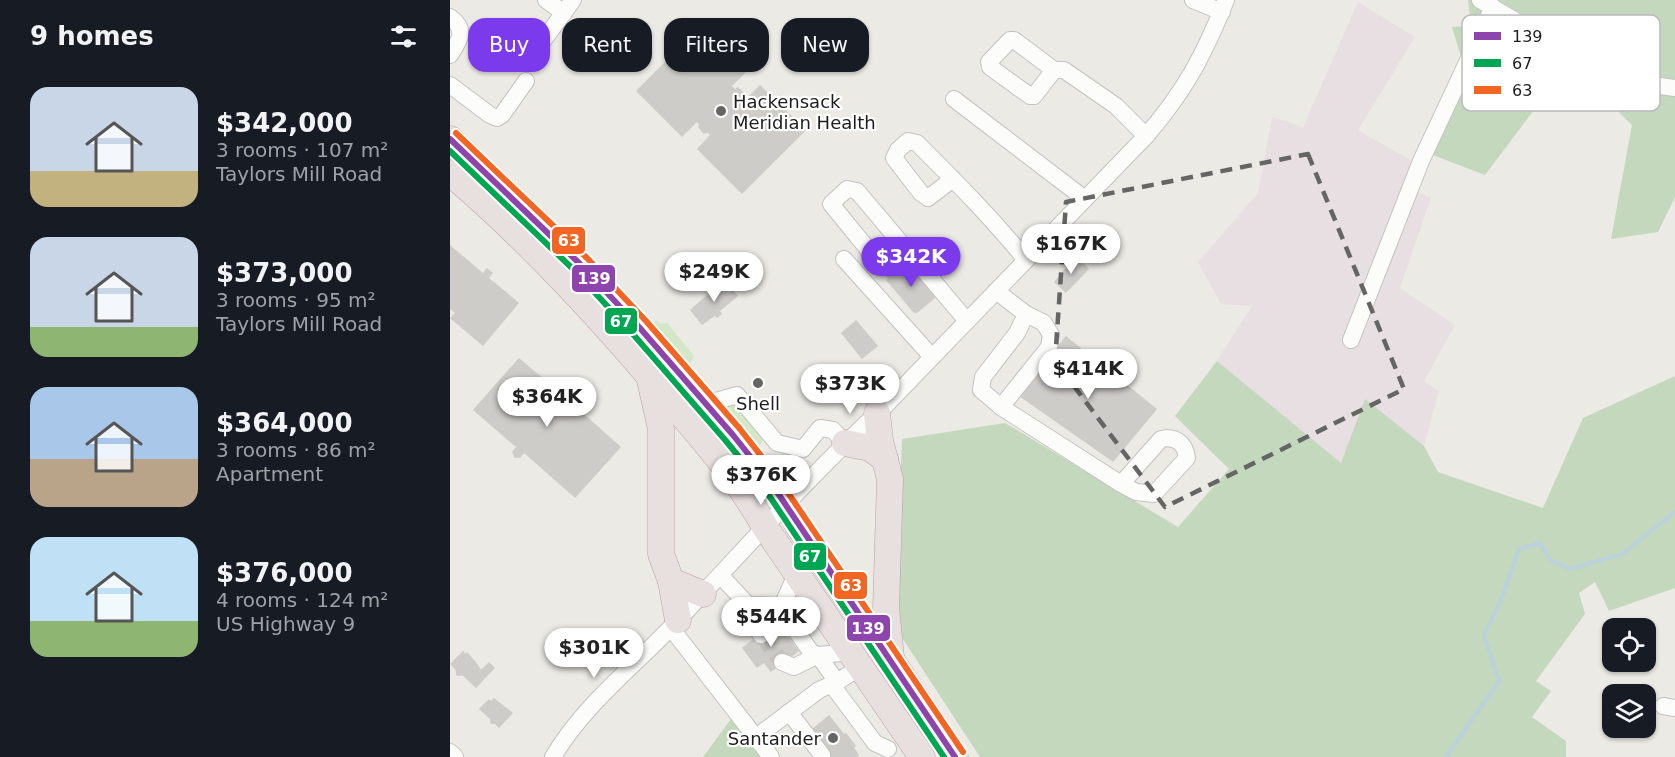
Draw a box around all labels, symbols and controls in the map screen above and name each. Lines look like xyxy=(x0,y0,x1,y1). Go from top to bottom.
legend xyxy=(1462,15,1660,111)
chip: Buy xyxy=(468,18,550,72)
chip: Rent xyxy=(562,18,652,72)
chip: Filters xyxy=(664,18,769,72)
chip: New xyxy=(781,18,869,72)
icon: filters xyxy=(387,20,420,53)
text: 9 homes xyxy=(30,21,154,51)
text: 139 xyxy=(1512,27,1543,46)
text: 67 xyxy=(1512,54,1532,73)
text: 63 xyxy=(1512,81,1532,100)
place label: Hackensack Meridian Health xyxy=(733,91,876,133)
marker: Hackensack Meridian Health xyxy=(714,104,728,118)
text: $342,000 xyxy=(216,108,353,138)
icon: home xyxy=(78,111,150,183)
text: 3 rooms · 107 m² xyxy=(216,138,388,162)
text: Taylors Mill Road xyxy=(216,162,382,186)
pin: $167K xyxy=(1029,224,1113,275)
line badge: 63 xyxy=(551,226,586,255)
text: 63 xyxy=(558,231,580,250)
text: $167K xyxy=(1035,231,1107,255)
pin: $342K xyxy=(869,237,953,288)
text: $342K xyxy=(875,244,947,268)
pin: $249K xyxy=(672,252,756,303)
text: $373,000 xyxy=(216,258,353,288)
text: $249K xyxy=(678,259,750,283)
icon: home xyxy=(78,261,150,333)
line badge: 139 xyxy=(571,264,616,293)
text: 139 xyxy=(577,269,611,288)
text: 3 rooms · 95 m² xyxy=(216,288,376,312)
line badge: 67 xyxy=(604,307,638,335)
text: Taylors Mill Road xyxy=(216,312,382,336)
text: 67 xyxy=(610,312,632,331)
pin: $414K xyxy=(1046,349,1130,400)
text: $414K xyxy=(1052,356,1124,380)
pin: $373K xyxy=(808,364,892,415)
text: $373K xyxy=(814,371,886,395)
marker: Shell xyxy=(751,376,765,390)
pin: $364K xyxy=(505,377,589,428)
text: $364K xyxy=(511,384,583,408)
place label: Shell xyxy=(736,393,780,414)
text: $364,000 xyxy=(216,408,353,438)
icon: home xyxy=(78,411,150,483)
text: 3 rooms · 86 m² xyxy=(216,438,376,462)
pin: $376K xyxy=(719,455,803,506)
text: Apartment xyxy=(216,462,323,486)
text: $376K xyxy=(725,462,797,486)
line badge: 67 xyxy=(793,542,827,571)
text: 67 xyxy=(799,547,821,566)
text: $376,000 xyxy=(216,558,353,588)
icon: home xyxy=(78,561,150,633)
line badge: 63 xyxy=(833,571,868,600)
text: 63 xyxy=(840,576,862,595)
text: 4 rooms · 124 m² xyxy=(216,588,388,612)
pin: $544K xyxy=(729,597,813,648)
text: $544K xyxy=(735,604,807,628)
text: US Highway 9 xyxy=(216,612,355,636)
line badge: 139 xyxy=(846,614,891,642)
map controls xyxy=(1602,618,1656,738)
button: locate xyxy=(1602,618,1656,672)
text: 139 xyxy=(851,619,885,638)
pin: $301K xyxy=(552,628,636,679)
text: $301K xyxy=(558,635,630,659)
button: layers xyxy=(1602,684,1656,738)
place label: Santander xyxy=(728,728,822,749)
marker: Santander xyxy=(826,731,840,745)

